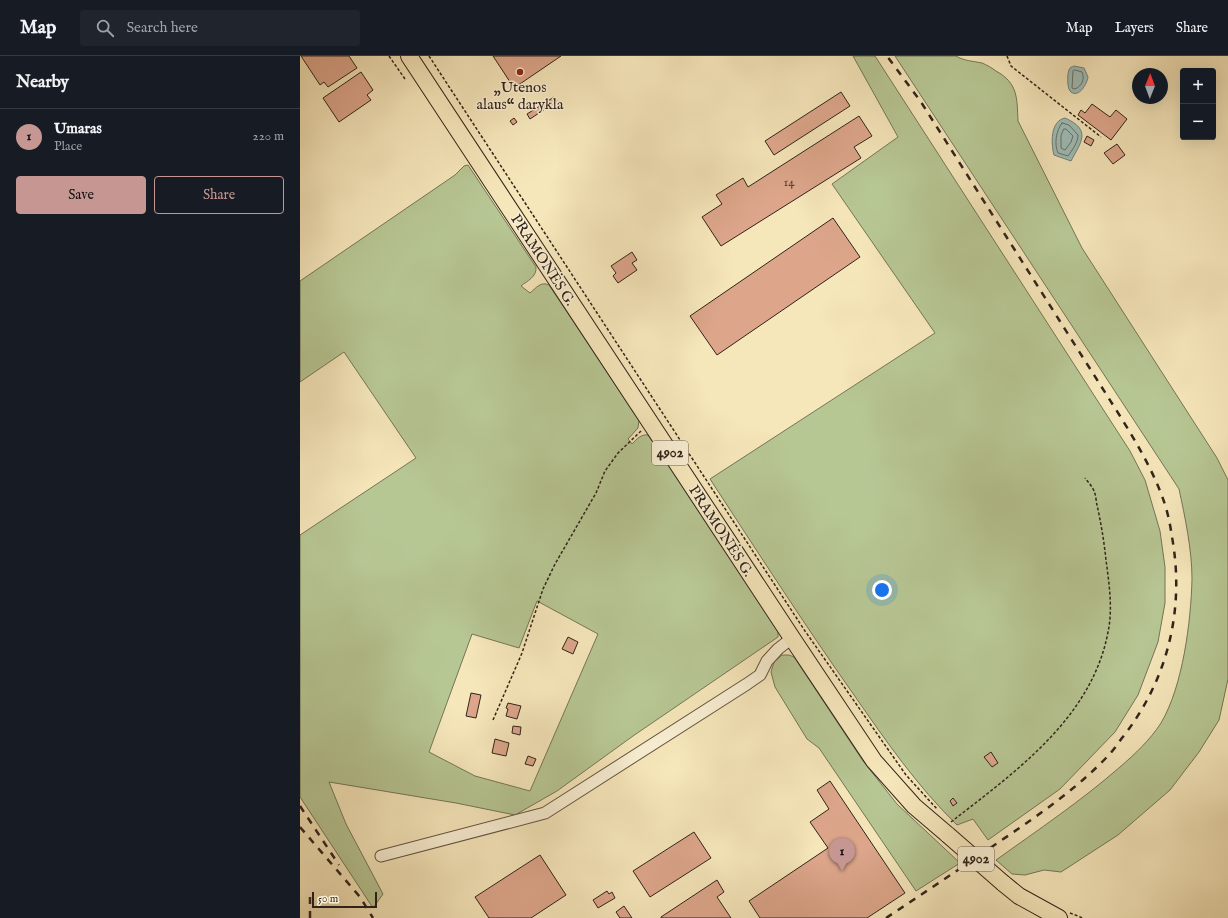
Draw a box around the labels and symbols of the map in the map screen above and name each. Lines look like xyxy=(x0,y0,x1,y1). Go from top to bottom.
marker: „Utenos alaus“ darykla xyxy=(515,67,525,77)
north arrow xyxy=(1132,68,1168,104)
place label: „Utenos alaus“ darykla xyxy=(477,78,564,114)
house number: 14 xyxy=(783,174,795,191)
street label: PRAMONĖS G. xyxy=(506,211,580,309)
road number: 4902 xyxy=(652,441,688,465)
street label: PRAMONĖS G. xyxy=(684,482,758,580)
your location xyxy=(872,580,892,600)
pin: 1 xyxy=(829,838,855,871)
road number: 4902 xyxy=(958,847,994,871)
scale bar xyxy=(312,890,377,909)

